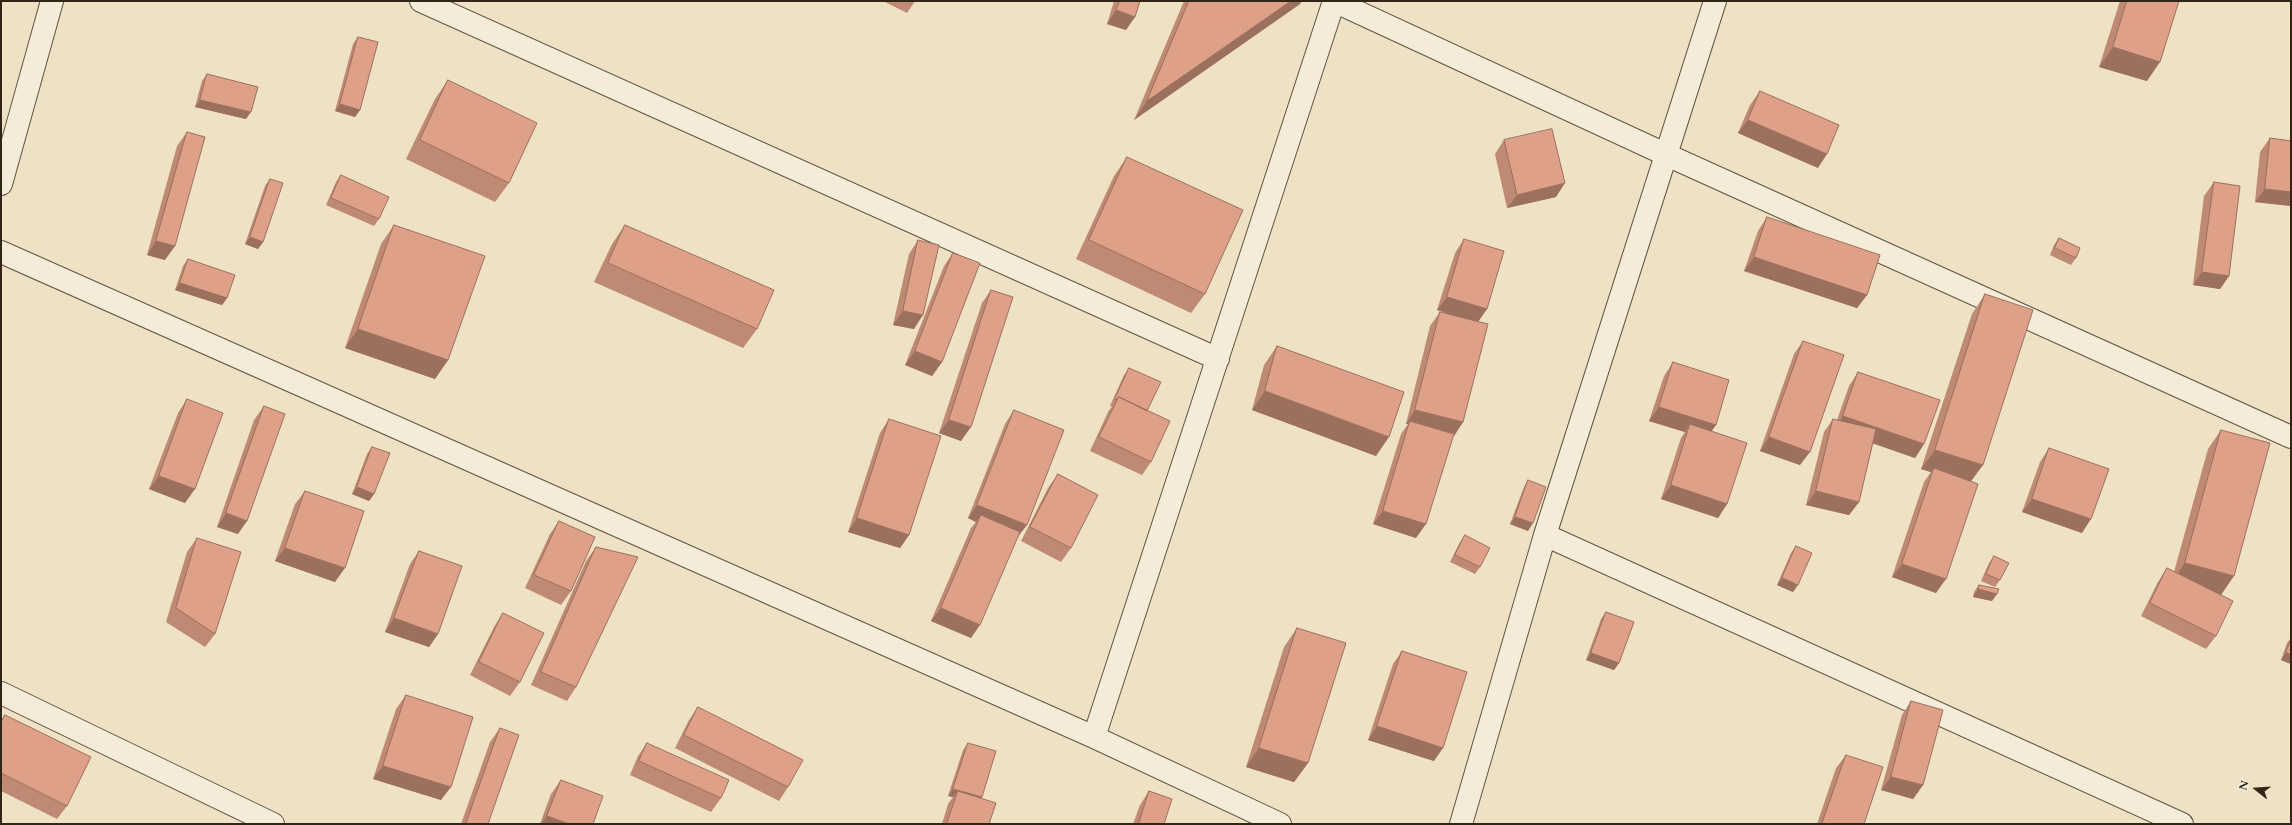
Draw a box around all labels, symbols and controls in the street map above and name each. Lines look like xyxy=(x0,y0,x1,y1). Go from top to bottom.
north arrow xyxy=(2236,769,2276,809)
text: N xyxy=(2235,779,2253,792)

